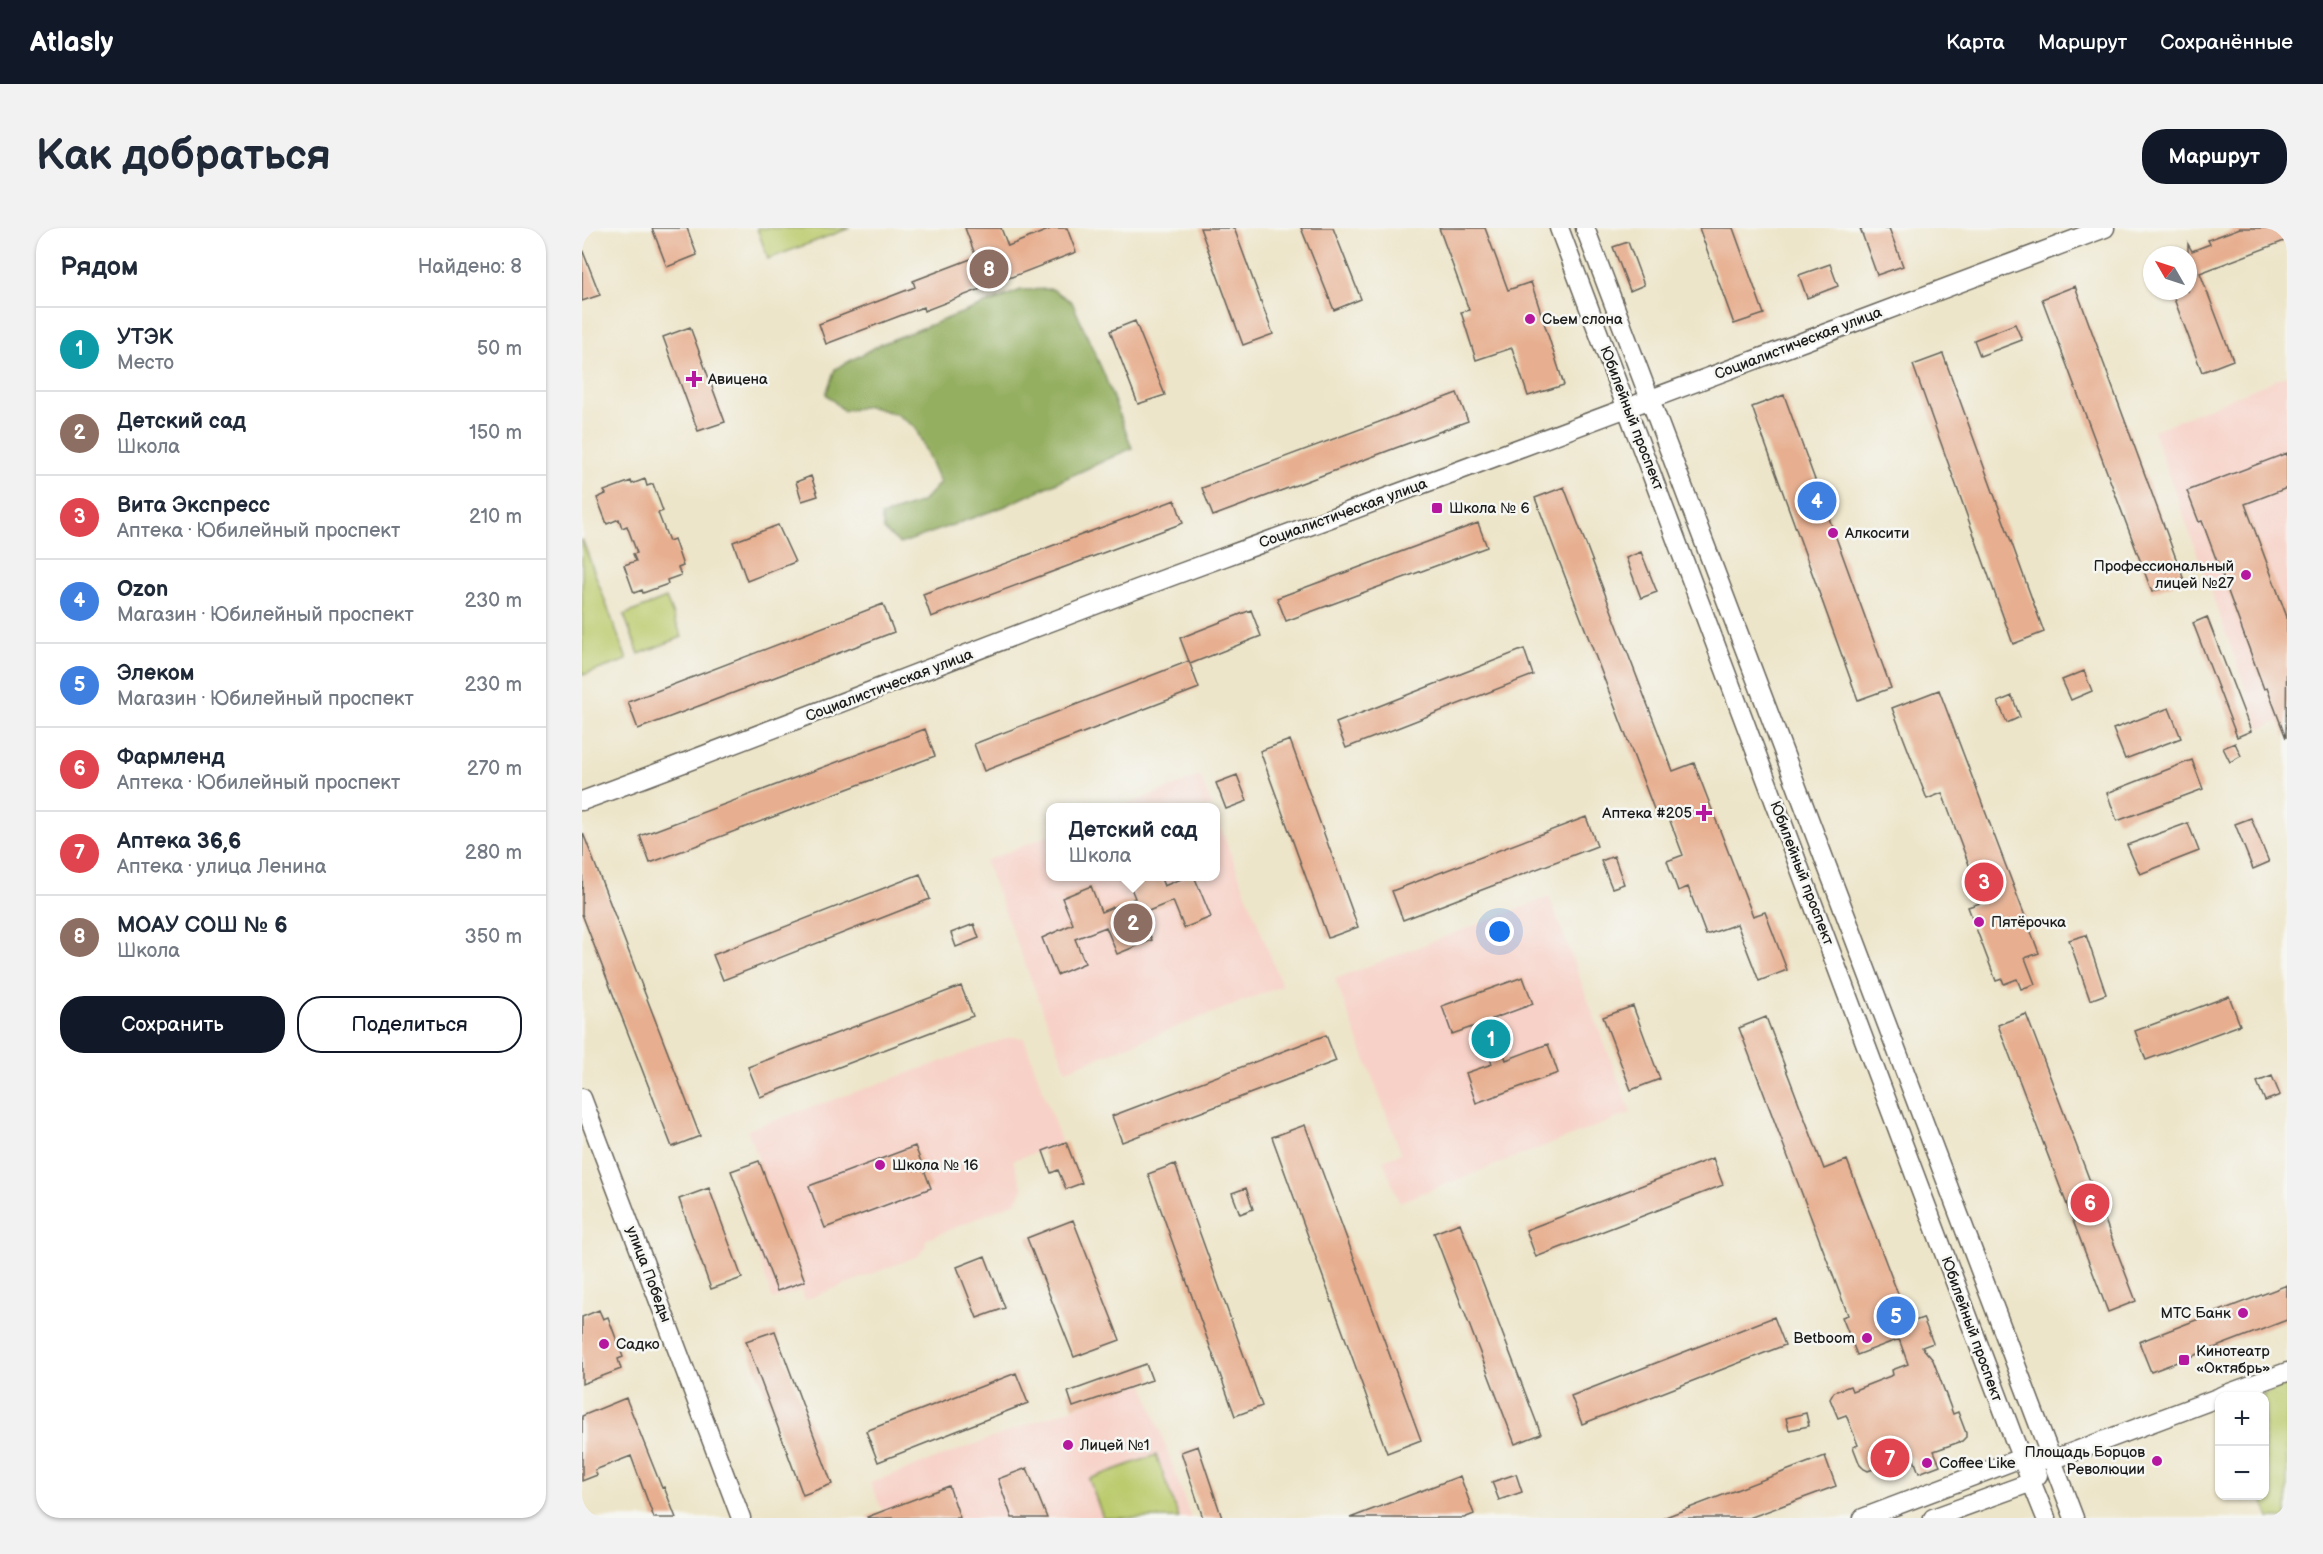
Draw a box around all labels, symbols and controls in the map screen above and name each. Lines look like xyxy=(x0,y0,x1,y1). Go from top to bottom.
text: Atlasly xyxy=(30,26,113,59)
text: Карта xyxy=(1946,30,2005,55)
text: Маршрут xyxy=(2038,30,2127,55)
text: Сохранённые xyxy=(2160,30,2293,55)
button: Маршрут xyxy=(2142,129,2287,184)
text: Как добраться xyxy=(36,131,331,182)
pin: 8 xyxy=(970,246,1008,291)
north arrow xyxy=(2143,246,2197,300)
text: Рядом xyxy=(60,252,138,283)
text: Найдено: 8 xyxy=(418,255,522,279)
street label: Социалистическая улица xyxy=(1712,303,1885,384)
place label: Сьем слона xyxy=(1542,310,1623,329)
marker: Сьем слона xyxy=(1523,312,1537,326)
text: УТЭК xyxy=(117,324,173,351)
text: 1 xyxy=(75,337,84,361)
text: 50 m xyxy=(477,337,522,361)
street label: Юбилейный проспект xyxy=(1595,343,1668,493)
text: Место xyxy=(117,351,174,375)
marker: Авицена xyxy=(685,370,703,388)
place label: Авицена xyxy=(707,370,768,389)
text: Детский сад xyxy=(117,408,246,435)
text: 2 xyxy=(74,421,85,445)
text: 150 m xyxy=(469,421,522,445)
text: Школа xyxy=(117,435,180,459)
street label: Социалистическая улица xyxy=(1256,474,1430,553)
pin: 4 xyxy=(1798,478,1836,524)
text: Вита Экспресс xyxy=(117,492,270,519)
place label: Школа № 6 xyxy=(1449,499,1530,518)
marker: Школа № 6 xyxy=(1430,501,1444,515)
text: 3 xyxy=(74,505,85,529)
text: 210 m xyxy=(469,505,522,529)
text: Аптека · Юбилейный проспект xyxy=(117,519,400,543)
place label: Алкосити xyxy=(1844,524,1909,543)
marker: Алкосити xyxy=(1826,526,1840,540)
place label: Профессиональный лицей №27 xyxy=(2093,557,2235,593)
marker: Профессиональный лицей №27 xyxy=(2239,568,2253,582)
text: Ozon xyxy=(117,576,168,603)
text: 4 xyxy=(74,589,85,613)
text: 230 m xyxy=(465,589,522,613)
text: Магазин · Юбилейный проспект xyxy=(117,603,414,627)
street label: Социалистическая улица xyxy=(803,645,976,726)
text: Элеком xyxy=(117,660,195,687)
text: 5 xyxy=(74,673,85,697)
text: 230 m xyxy=(465,673,522,697)
text: Магазин · Юбилейный проспект xyxy=(117,687,414,711)
text: Фармленд xyxy=(117,744,225,771)
text: 6 xyxy=(73,757,86,781)
text: 270 m xyxy=(467,757,522,781)
text: Аптека · Юбилейный проспект xyxy=(117,771,400,795)
street label: Юбилейный проспект xyxy=(1765,798,1838,948)
popup xyxy=(1046,803,1220,881)
place label: Аптека #205 xyxy=(1601,804,1692,823)
marker: Аптека #205 xyxy=(1697,806,1711,820)
text: Детский сад xyxy=(1069,817,1197,844)
text: Аптека 36,6 xyxy=(117,828,241,855)
text: 7 xyxy=(74,841,85,865)
text: 280 m xyxy=(465,841,522,865)
text: Школа xyxy=(1069,844,1132,868)
text: Аптека · улица Ленина xyxy=(117,855,327,879)
pin: 3 xyxy=(1964,860,2004,904)
pin: 2 xyxy=(1114,900,1152,946)
text: МОАУ СОШ № 6 xyxy=(117,912,288,939)
place label: Пятёрочка xyxy=(1991,913,2066,932)
marker: Пятёрочка xyxy=(1972,915,1986,929)
your location xyxy=(1485,917,1514,946)
text: 8 xyxy=(73,925,86,949)
text: 350 m xyxy=(465,925,522,949)
text: Школа xyxy=(117,939,180,963)
button: Сохранить xyxy=(60,996,285,1053)
button: Поделиться xyxy=(297,996,522,1053)
pin: 1 xyxy=(1472,1016,1510,1062)
place label: Школа № 16 xyxy=(892,1156,978,1175)
marker: Школа № 16 xyxy=(873,1158,887,1172)
pin: 6 xyxy=(2070,1180,2110,1226)
street label: улица Победы xyxy=(622,1224,676,1325)
street label: Юбилейный проспект xyxy=(1936,1254,2007,1404)
pin: 5 xyxy=(1876,1294,1916,1338)
place label: МТС Банк xyxy=(2161,1304,2231,1323)
marker: МТС Банк xyxy=(2236,1306,2250,1320)
place label: Betboom xyxy=(1793,1329,1855,1348)
marker: Betboom xyxy=(1860,1331,1874,1345)
place label: Садко xyxy=(616,1335,660,1354)
marker: Садко xyxy=(597,1337,611,1351)
place label: Кинотеатр «Октябрь» xyxy=(2196,1342,2270,1378)
marker: Кинотеатр «Октябрь» xyxy=(2177,1353,2191,1367)
map controls xyxy=(2215,1392,2269,1500)
button: + xyxy=(2215,1392,2269,1446)
place label: Лицей №1 xyxy=(1079,1436,1150,1455)
pin: 7 xyxy=(1870,1436,1910,1480)
marker: Лицей №1 xyxy=(1061,1438,1075,1452)
place label: Площадь Борцов Революции xyxy=(2024,1443,2145,1479)
button: − xyxy=(2215,1446,2269,1500)
place label: Coffee Like xyxy=(1939,1454,2016,1473)
marker: Площадь Борцов Революции xyxy=(2150,1454,2164,1468)
marker: Coffee Like xyxy=(1920,1456,1934,1470)

